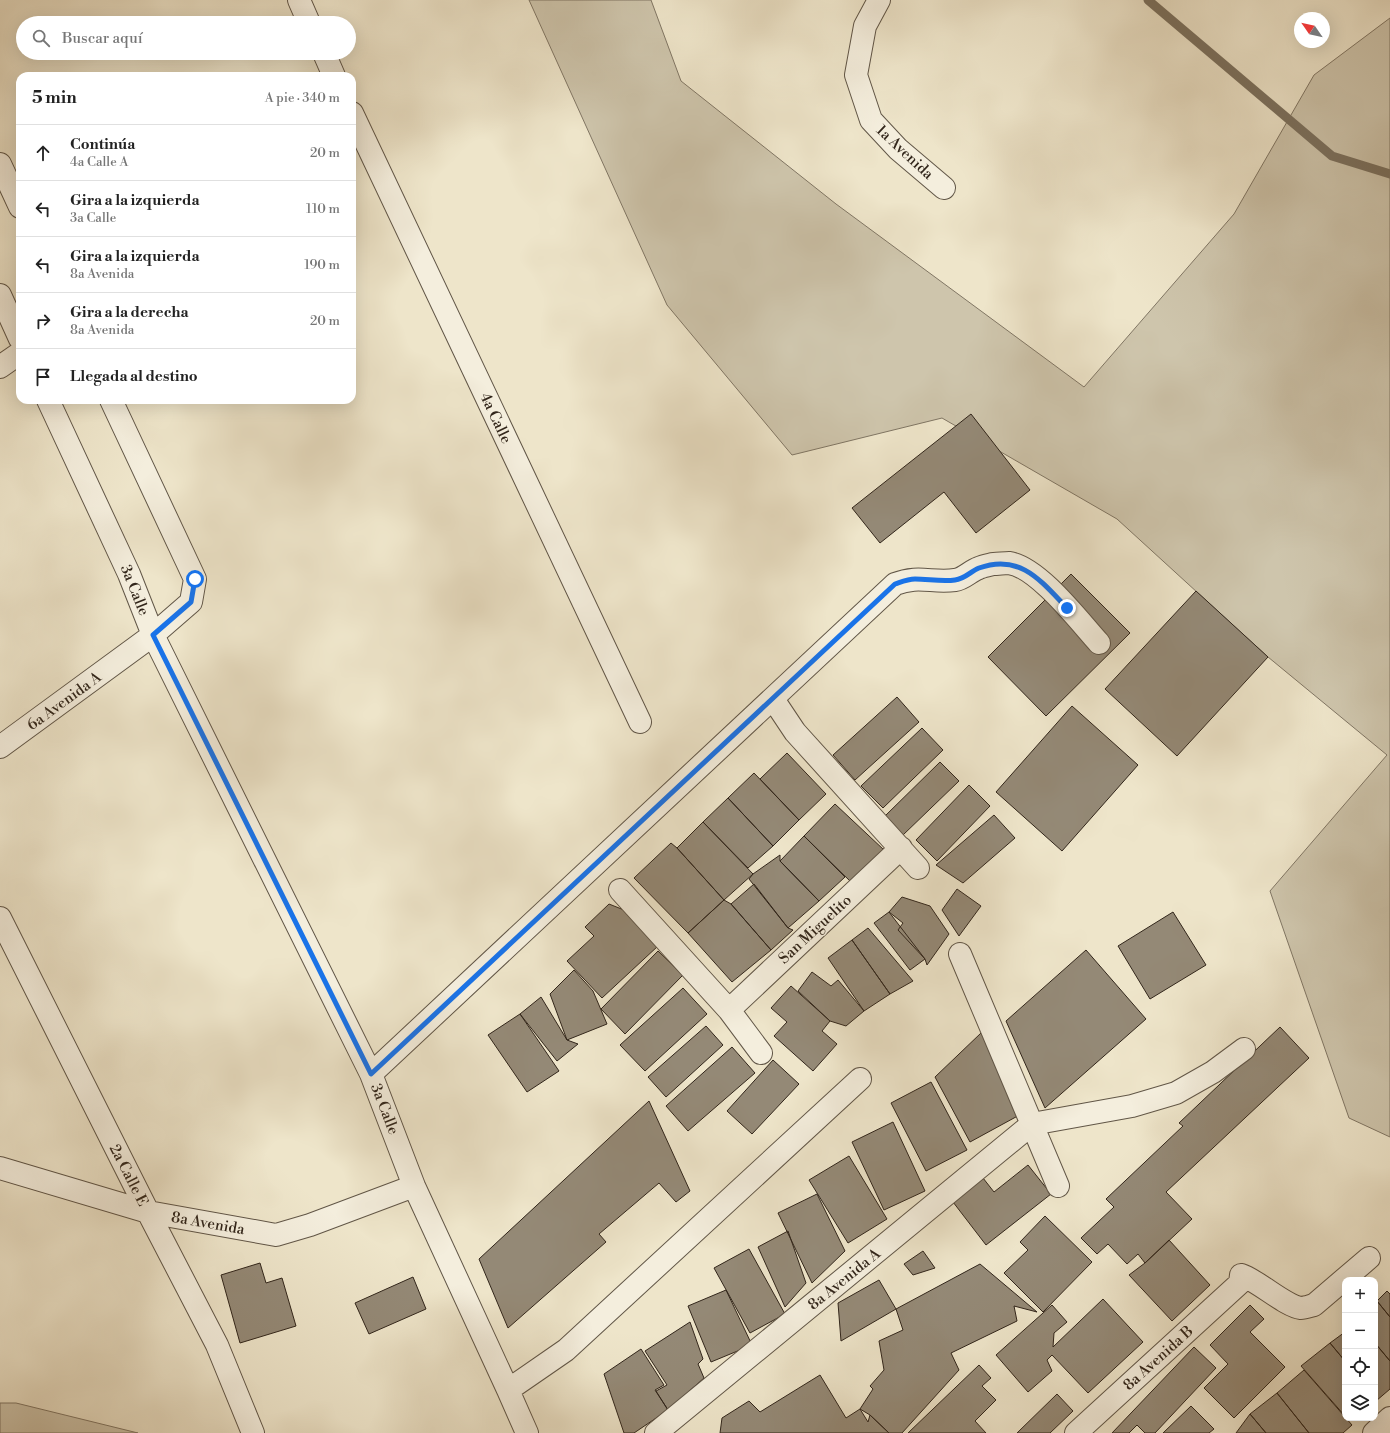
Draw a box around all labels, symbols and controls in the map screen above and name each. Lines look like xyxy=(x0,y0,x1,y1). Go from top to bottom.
north arrow xyxy=(1294,12,1330,48)
search box xyxy=(16,16,356,60)
icon: search xyxy=(30,27,52,49)
text: Buscar aquí xyxy=(62,29,143,48)
text: 5 min xyxy=(32,87,77,109)
text: A pie · 340 m xyxy=(265,90,340,106)
street label: 1a Avenida xyxy=(872,121,938,184)
text: Continúa xyxy=(70,135,135,154)
icon: ahead xyxy=(32,142,54,164)
text: 20 m xyxy=(310,145,340,161)
text: 4a Calle A xyxy=(70,154,128,170)
text: Gira a la izquierda xyxy=(70,191,200,210)
icon: left xyxy=(32,198,54,220)
text: 110 m xyxy=(306,201,340,217)
text: 3a Calle xyxy=(70,210,116,226)
text: Gira a la izquierda xyxy=(70,247,200,266)
icon: left xyxy=(32,254,54,276)
text: 190 m xyxy=(304,257,340,273)
text: 8a Avenida xyxy=(70,266,134,282)
text: Gira a la derecha xyxy=(70,303,189,322)
icon: right xyxy=(32,310,54,332)
text: 20 m xyxy=(310,313,340,329)
text: 8a Avenida xyxy=(70,322,134,338)
icon: arrive xyxy=(32,366,54,388)
text: Llegada al destino xyxy=(70,367,198,386)
street label: 4a Calle xyxy=(476,390,516,447)
street label: 3a Calle xyxy=(116,562,153,618)
route start xyxy=(186,570,204,588)
route end xyxy=(1058,599,1076,617)
street label: 6a Avenida A xyxy=(23,668,106,735)
street label: San Miguelito xyxy=(775,891,856,968)
street label: 3a Calle xyxy=(366,1081,403,1137)
street label: 2a Calle E xyxy=(105,1141,152,1209)
street label: 8a Avenida xyxy=(170,1208,247,1239)
street label: 8a Avenida A xyxy=(804,1244,885,1314)
map controls xyxy=(1342,1277,1378,1421)
button: + xyxy=(1342,1277,1378,1313)
button: − xyxy=(1342,1313,1378,1349)
street label: 8a Avenida B xyxy=(1119,1322,1197,1395)
button: locate xyxy=(1342,1349,1378,1385)
button: layers xyxy=(1342,1385,1378,1421)

